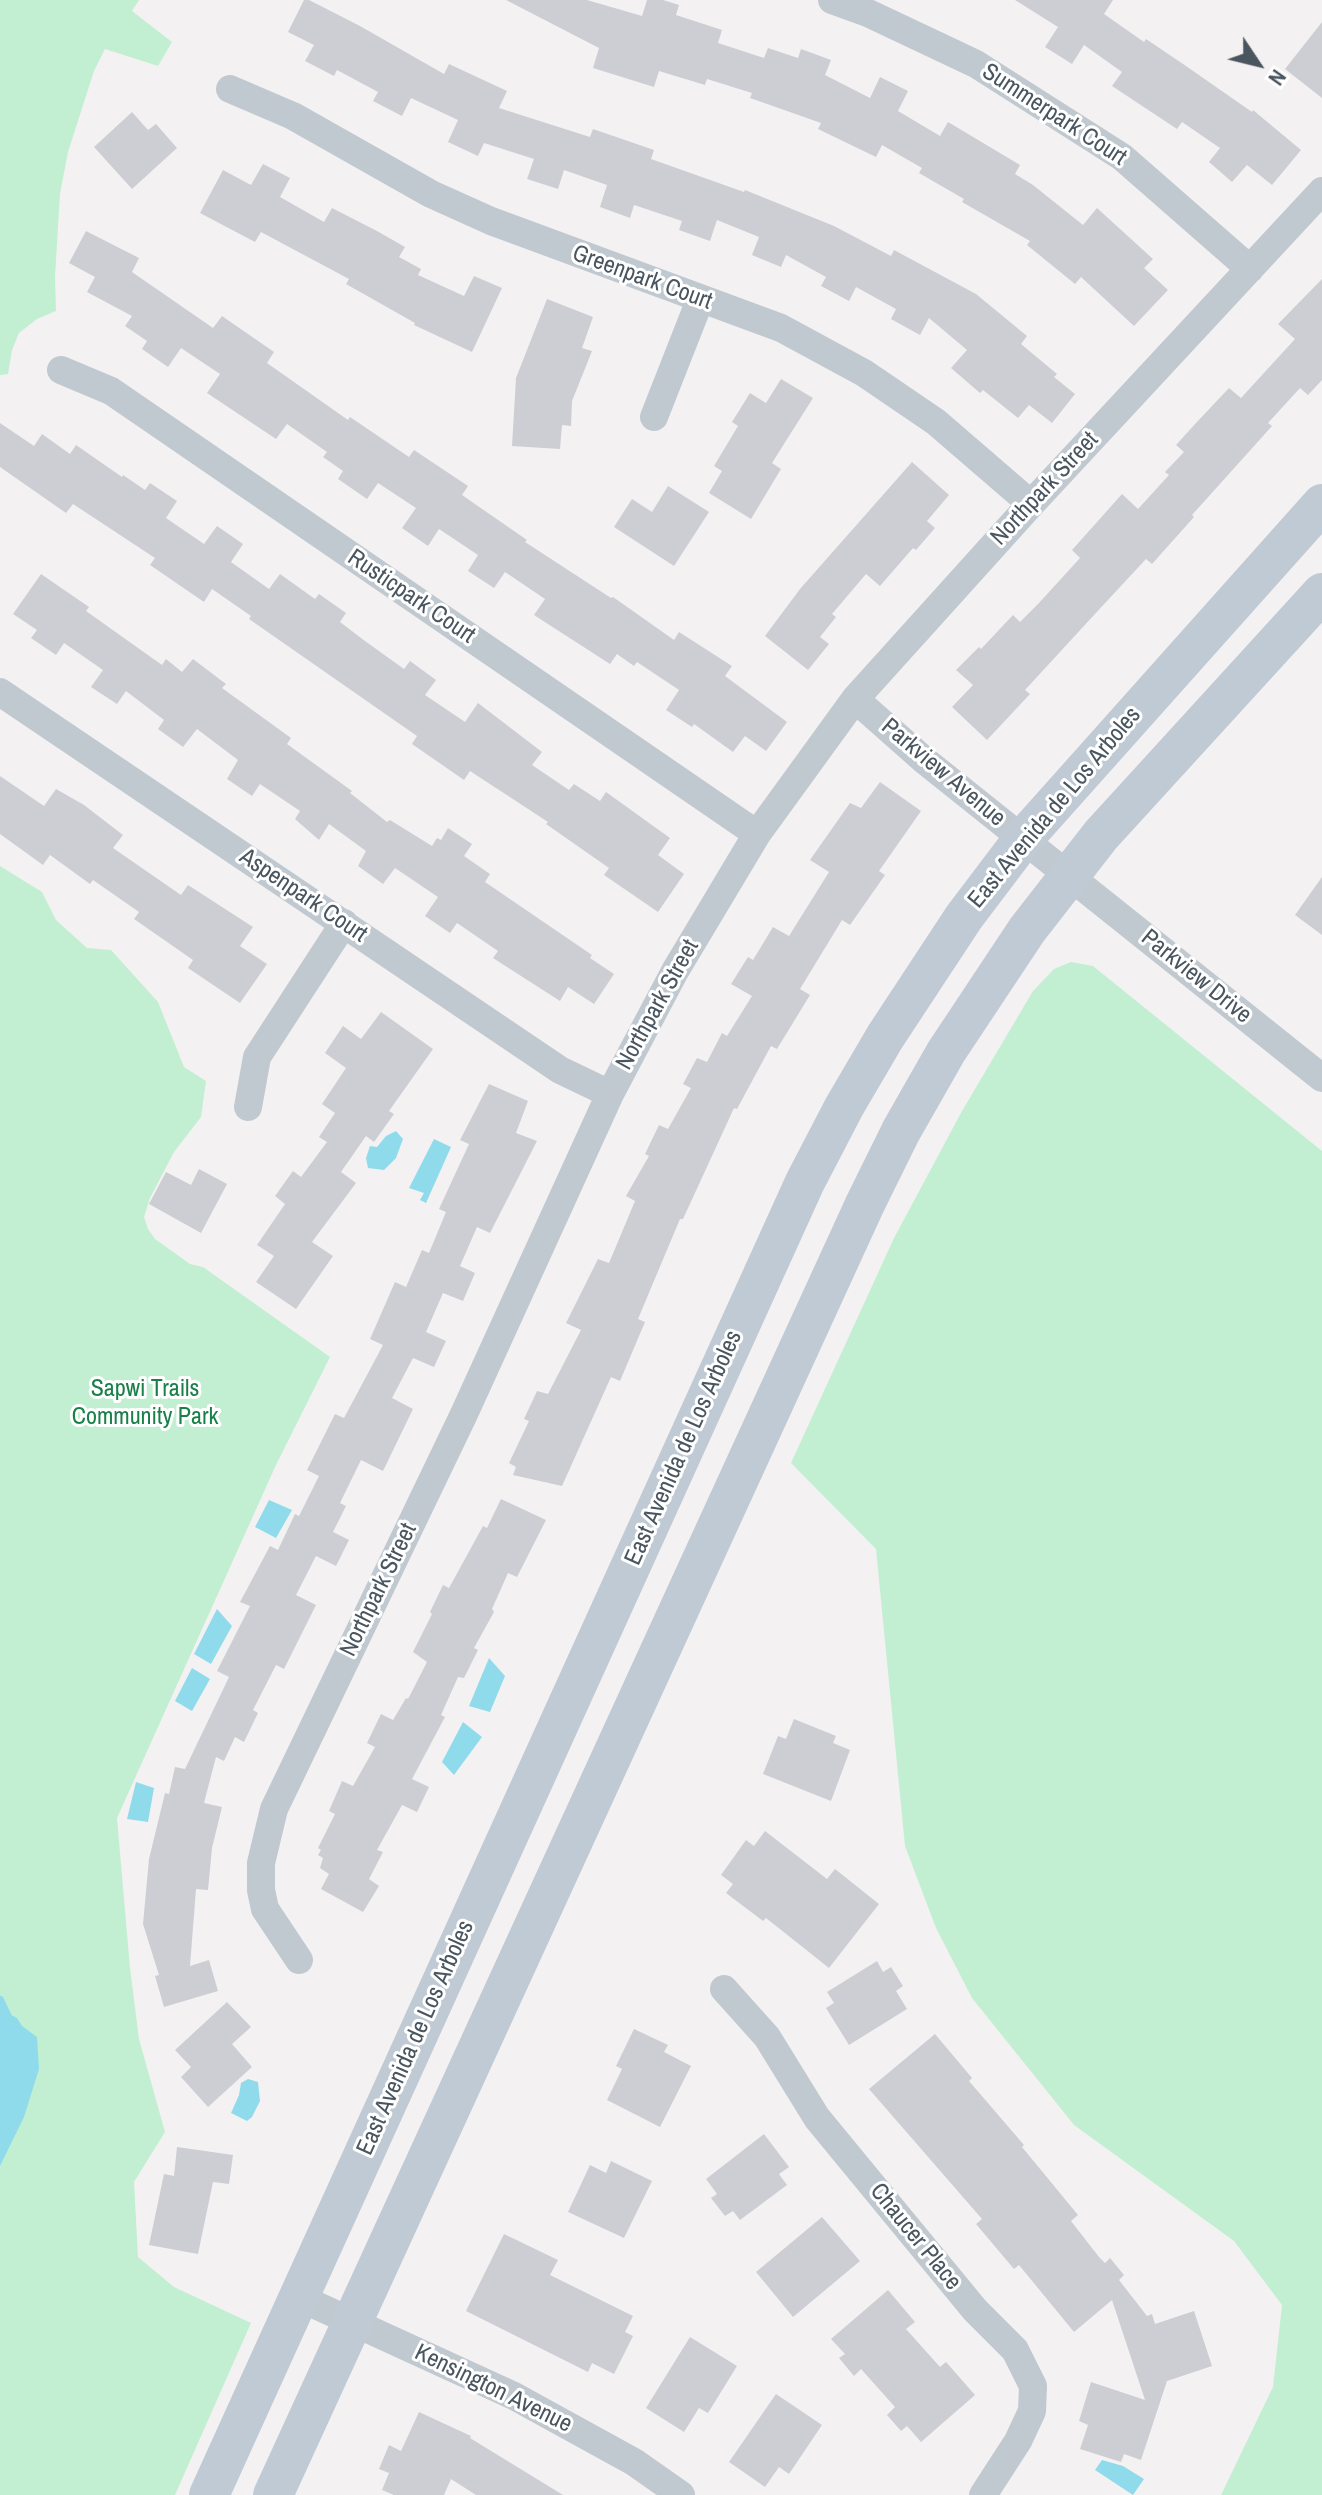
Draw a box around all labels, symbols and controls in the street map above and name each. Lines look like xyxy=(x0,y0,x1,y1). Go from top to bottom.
north arrow xyxy=(1218,24,1298,104)
street label: Summerpark Court xyxy=(976,58,1132,172)
text: N xyxy=(1262,64,1294,92)
street label: Greenpark Court xyxy=(568,239,716,317)
street label: Northpark Street xyxy=(985,426,1105,552)
street label: Rusticpark Court xyxy=(342,544,480,650)
street label: East Avenida de Los Arboles xyxy=(962,702,1148,914)
street label: Parkview Avenue xyxy=(875,713,1011,833)
street label: Aspenpark Court xyxy=(234,843,372,949)
street label: Parkview Drive xyxy=(1135,924,1257,1030)
street label: Northpark Street xyxy=(610,935,706,1075)
street label: East Avenida de Los Arboles xyxy=(619,1326,749,1570)
park label: Sapwi Trails Community Park xyxy=(72,1376,218,1432)
street label: Northpark Street xyxy=(334,1519,424,1661)
street label: East Avenida de Los Arboles xyxy=(351,1916,481,2160)
street label: Chaucer Place xyxy=(863,2178,967,2296)
street label: Kensington Avenue xyxy=(410,2338,576,2440)

